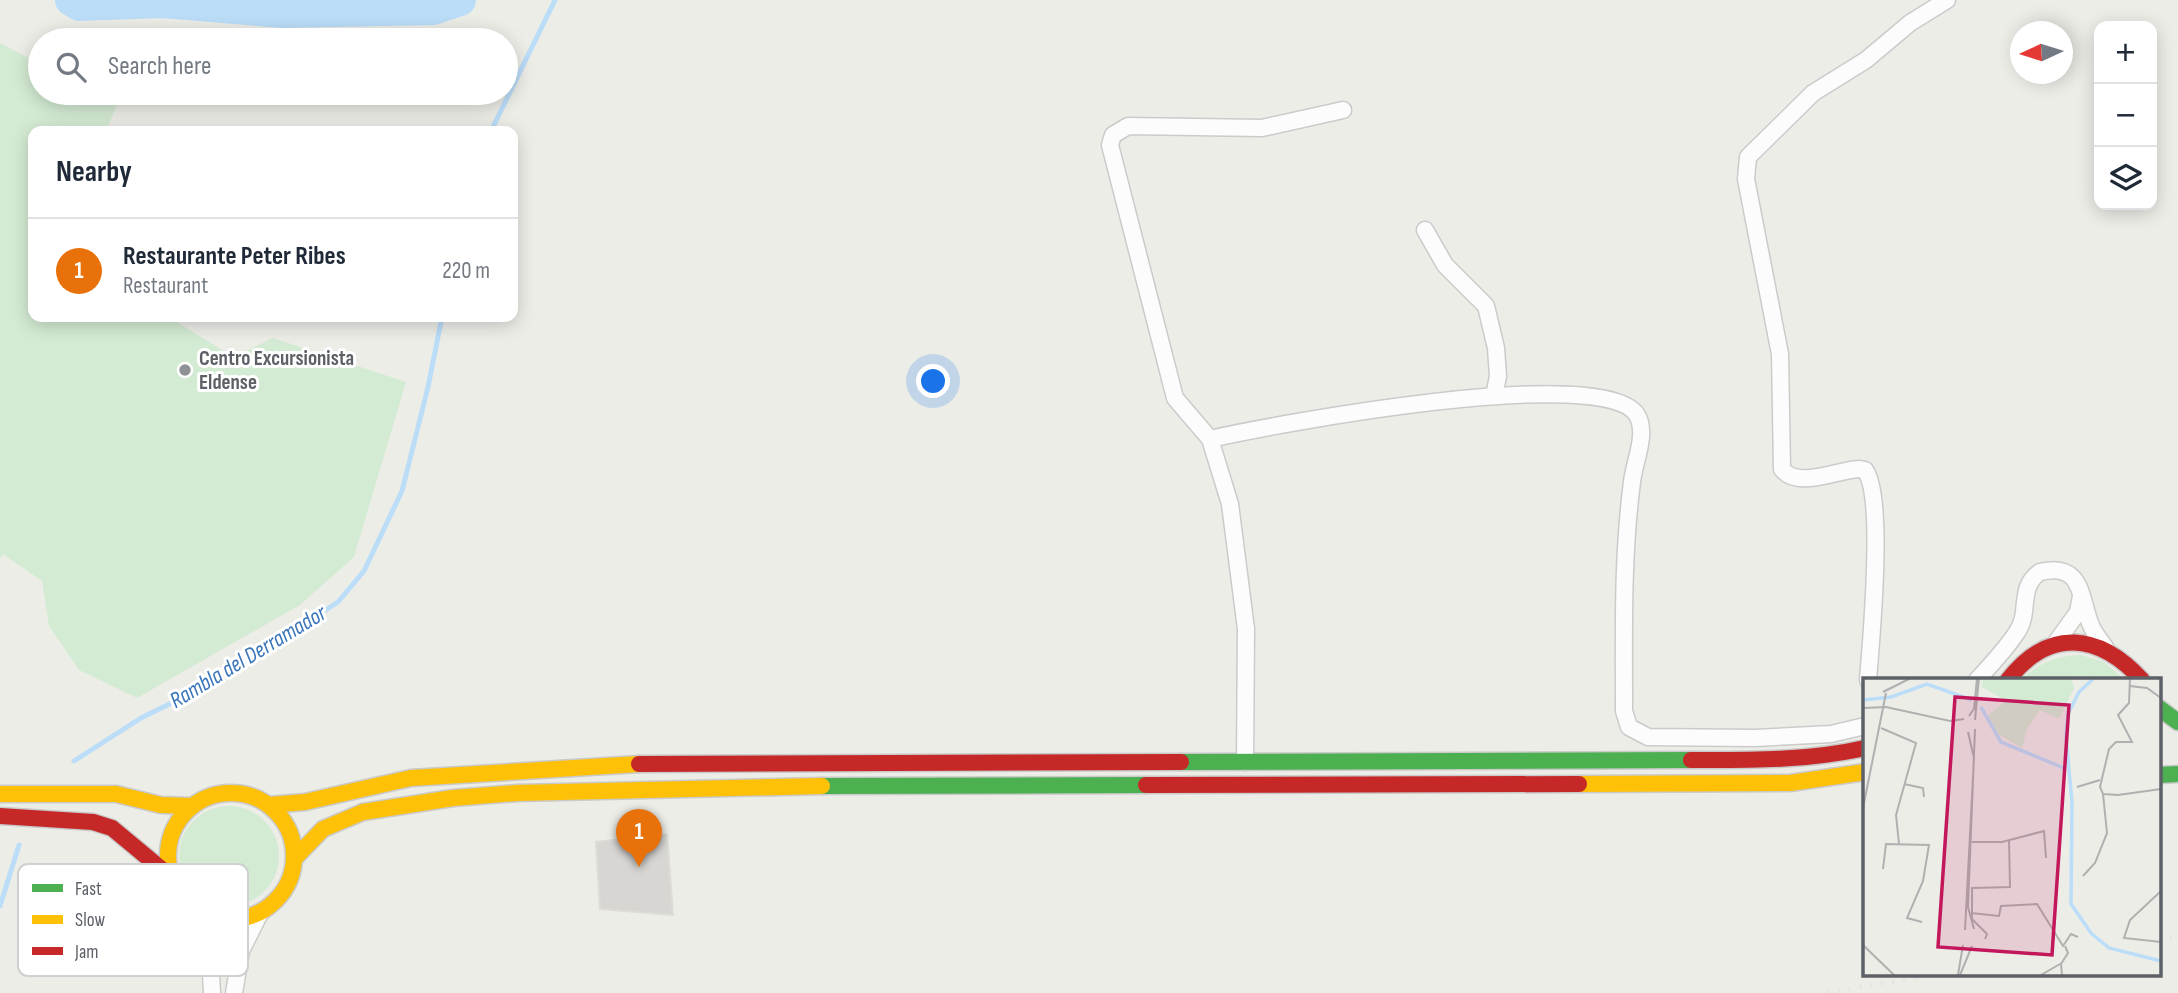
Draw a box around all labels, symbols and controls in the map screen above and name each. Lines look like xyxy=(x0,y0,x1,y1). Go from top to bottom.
north arrow xyxy=(2010,21,2073,84)
map controls xyxy=(2094,21,2157,210)
button: + xyxy=(2094,21,2157,84)
search box xyxy=(28,28,518,105)
icon: search xyxy=(52,48,90,86)
text: Search here xyxy=(108,51,211,82)
button: − xyxy=(2094,84,2157,147)
button: layers xyxy=(2094,147,2157,210)
text: Nearby xyxy=(56,154,132,190)
text: Restaurante Peter Ribes xyxy=(123,241,346,272)
text: 1 xyxy=(74,257,84,285)
text: 220 m xyxy=(442,257,490,285)
text: Restaurant xyxy=(123,272,208,300)
place label: Centro Excursionista Eldense xyxy=(199,346,354,395)
marker: Centro Excursionista Eldense xyxy=(177,362,193,378)
your location xyxy=(916,364,950,398)
water label: Rambla del Derramador xyxy=(165,599,333,715)
inset map xyxy=(1863,678,2160,976)
pin: 1 xyxy=(616,809,662,867)
legend xyxy=(18,864,248,976)
text: Fast xyxy=(75,878,102,901)
text: Slow xyxy=(75,909,105,932)
text: Jam xyxy=(74,941,98,964)

